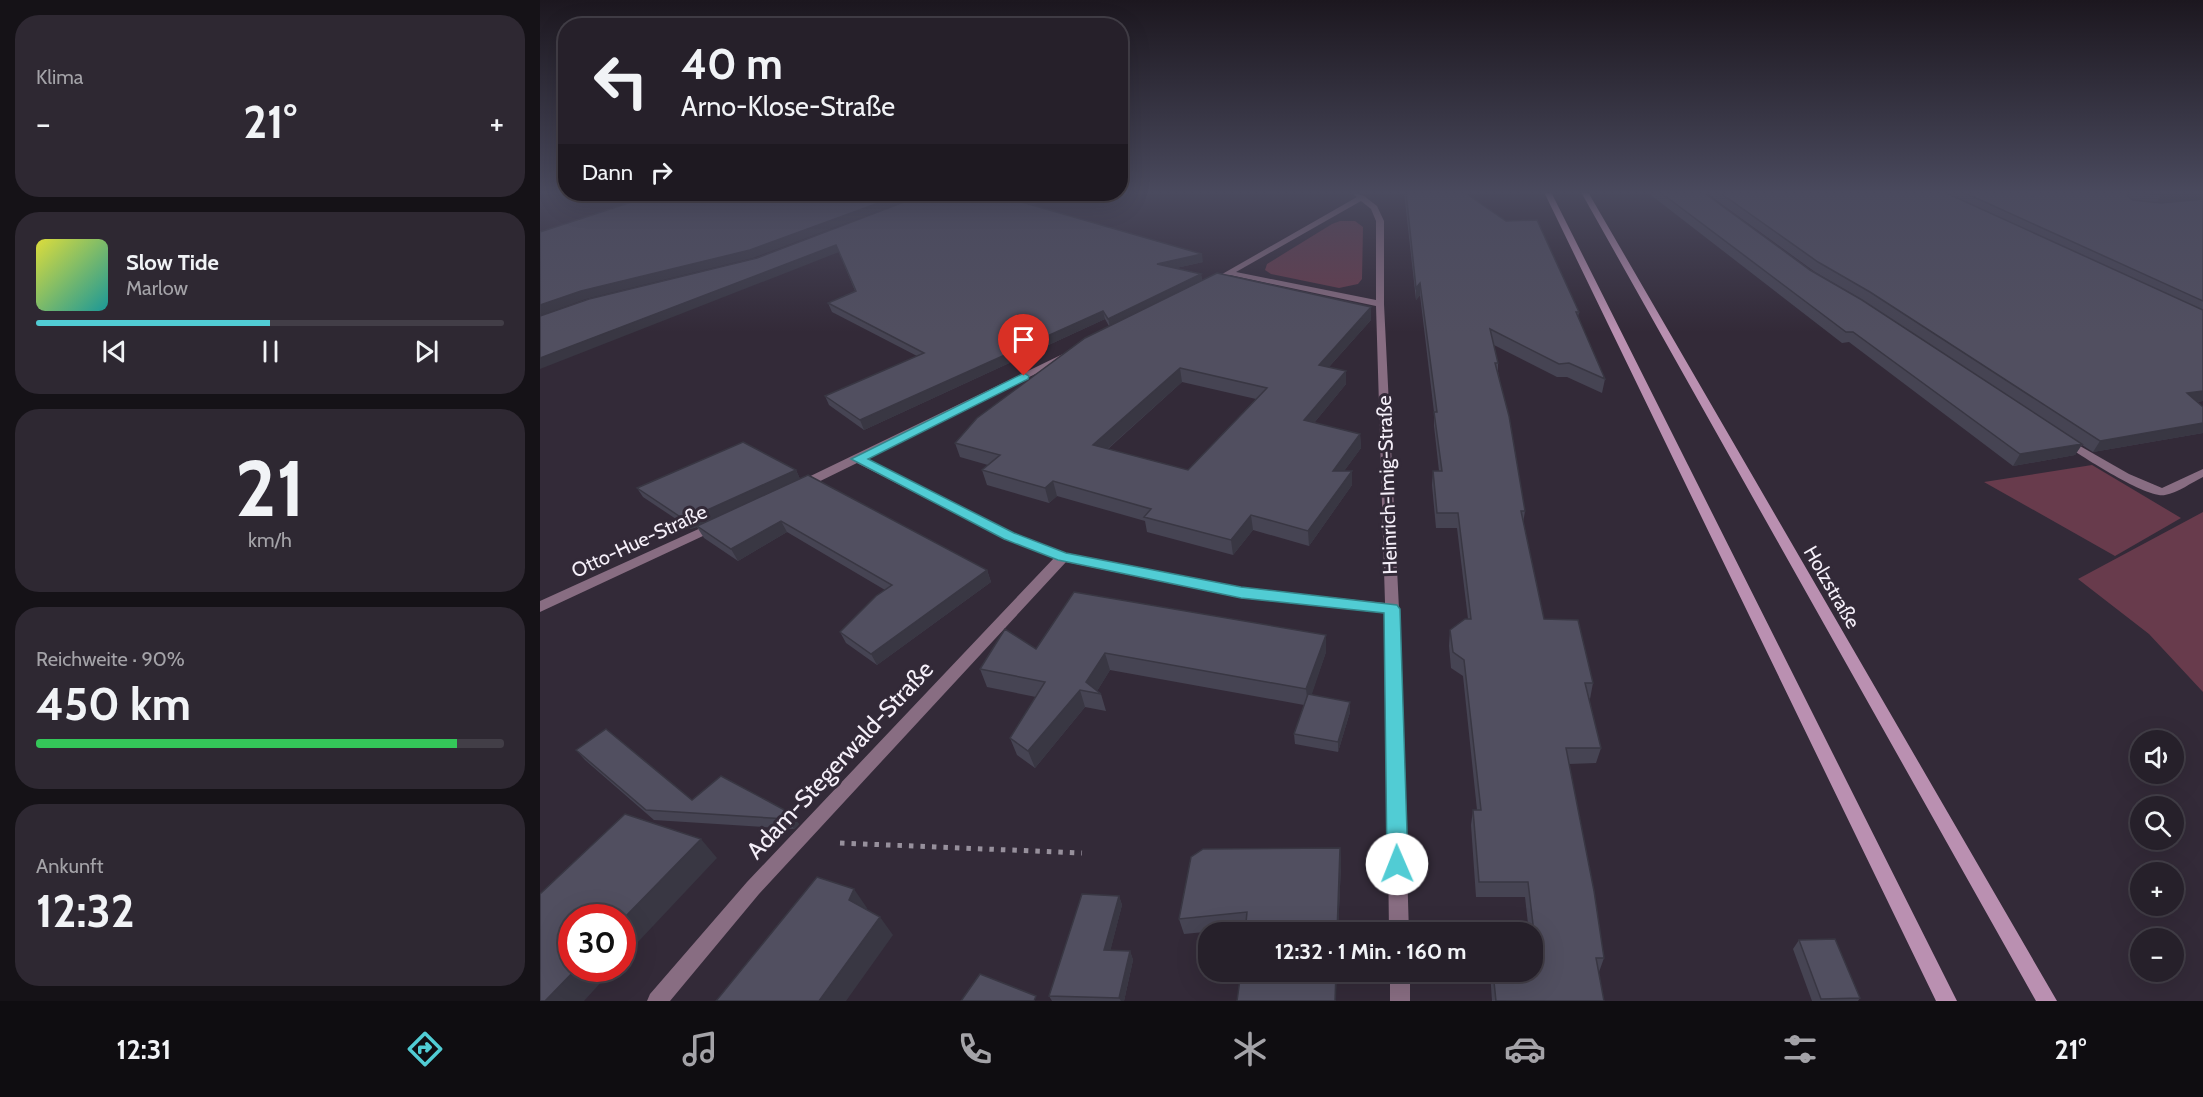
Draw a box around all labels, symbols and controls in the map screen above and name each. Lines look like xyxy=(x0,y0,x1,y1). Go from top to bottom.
text: 40 m xyxy=(681,38,783,90)
icon: left xyxy=(582,42,660,120)
text: Klima xyxy=(36,65,83,89)
text: Arno-Klose-Straße xyxy=(681,90,895,123)
text: 21° xyxy=(243,95,297,149)
text: − xyxy=(36,103,51,143)
text: + xyxy=(489,103,504,143)
icon: right xyxy=(645,156,678,189)
text: Dann xyxy=(582,159,633,186)
text: Slow Tide xyxy=(126,249,219,276)
text: Marlow xyxy=(126,276,188,300)
pin xyxy=(998,314,1049,376)
icon: arrive xyxy=(1007,323,1040,356)
icon: previous xyxy=(98,335,131,368)
icon: pause xyxy=(254,335,287,368)
icon: next xyxy=(410,335,443,368)
street label: Heinrich-Imig-Straße xyxy=(1372,395,1402,575)
text: 21 xyxy=(235,441,305,536)
street label: Otto-Hue-Straße xyxy=(567,499,711,583)
text: km/h xyxy=(248,528,292,552)
street label: Holzstraße xyxy=(1799,541,1865,633)
text: Reichweite · 90% xyxy=(36,647,185,671)
street label: Adam-Stegerwald-Straße xyxy=(740,655,939,865)
text: 450 km xyxy=(36,677,191,731)
map controls xyxy=(2130,730,2184,982)
button: sound xyxy=(2130,730,2184,784)
button: search xyxy=(2130,796,2184,850)
position arrow xyxy=(1365,832,1429,896)
text: Ankunft xyxy=(36,854,103,878)
button: + xyxy=(2130,862,2184,916)
text: 12:32 xyxy=(36,884,134,938)
speed limit sign: 30 xyxy=(558,904,636,982)
button: − xyxy=(2130,928,2184,982)
text: 12:32 · 1 Min. · 160 m xyxy=(1275,938,1466,965)
icon: directions xyxy=(404,1028,446,1070)
icon: music xyxy=(679,1028,721,1070)
icon: phone xyxy=(954,1028,996,1070)
icon: climate xyxy=(1229,1028,1271,1070)
icon: car xyxy=(1504,1028,1546,1070)
icon: filters xyxy=(1779,1028,1821,1070)
text: 12:31 xyxy=(117,1033,171,1066)
text: 21° xyxy=(2054,1033,2086,1066)

